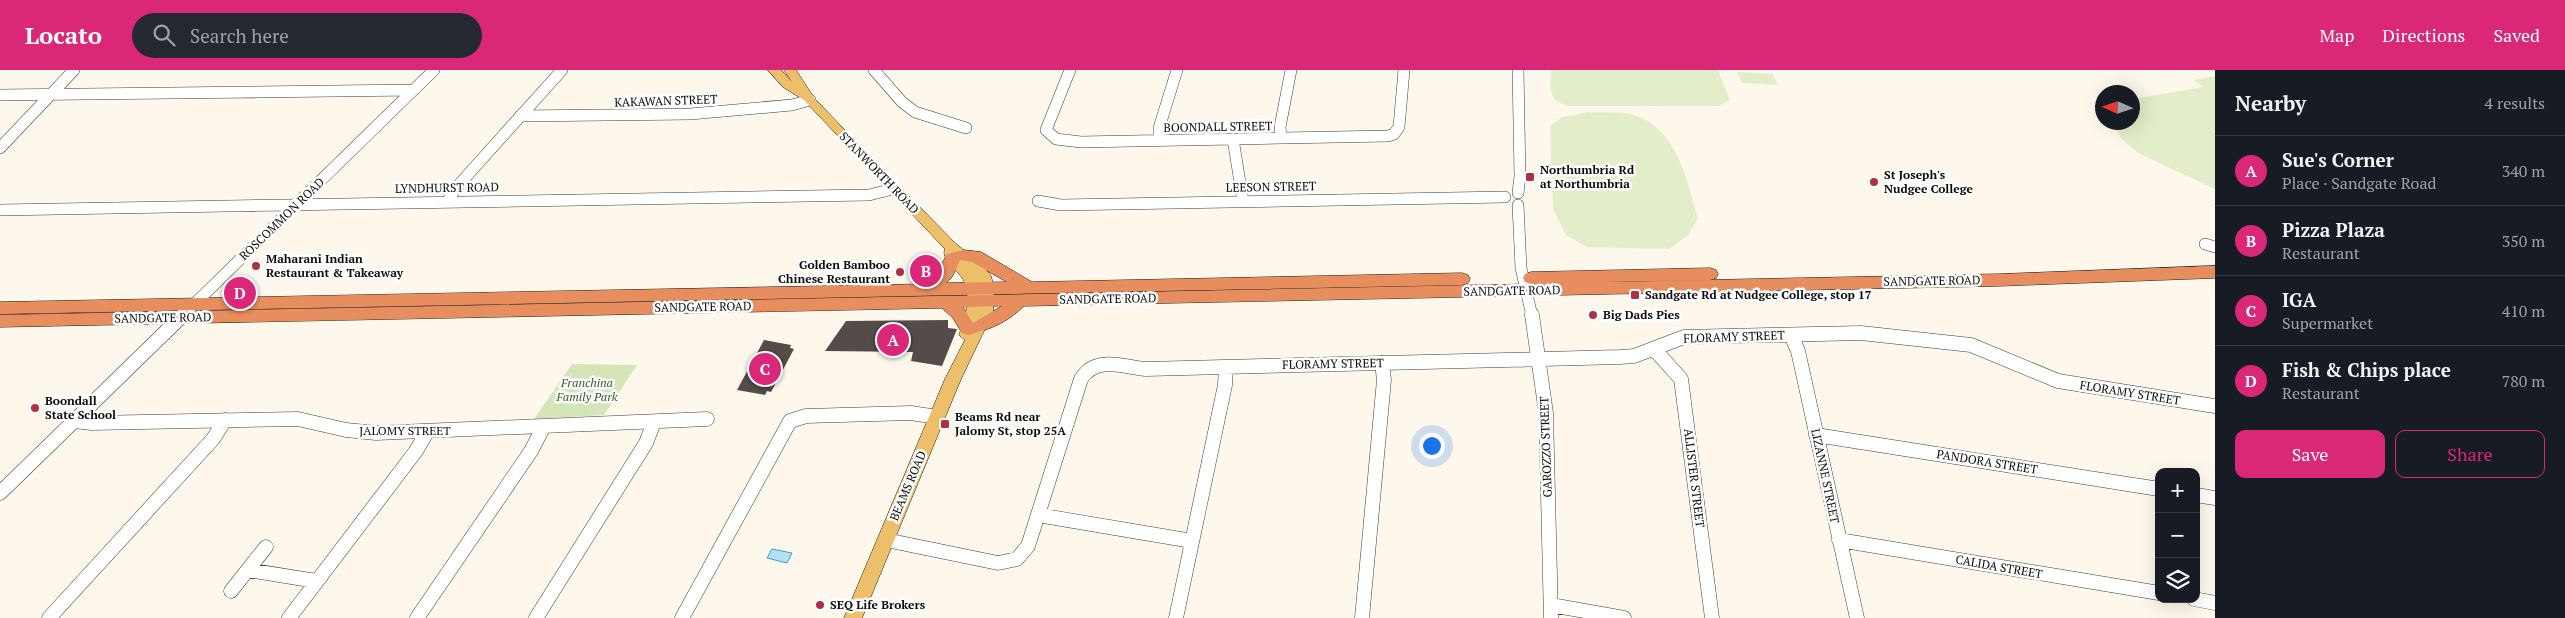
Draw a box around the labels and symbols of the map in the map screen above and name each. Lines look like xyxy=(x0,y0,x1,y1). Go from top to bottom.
north arrow xyxy=(2095,85,2140,130)
street label: KAKAWAN STREET xyxy=(614,91,718,110)
street label: BOONDALL STREET xyxy=(1163,118,1273,135)
street label: STANWORTH ROAD xyxy=(836,129,922,217)
place label: Northumbria Rd at Northumbria xyxy=(1540,162,1635,191)
place label: St Joseph's Nudgee College xyxy=(1884,167,1974,196)
marker: Northumbria Rd at Northumbria xyxy=(1524,171,1536,183)
street label: ROSCOMMON ROAD xyxy=(236,174,327,263)
marker: St Joseph's Nudgee College xyxy=(1868,176,1880,188)
street label: LEESON STREET xyxy=(1226,178,1317,195)
street label: LYNDHURST ROAD xyxy=(395,179,499,196)
place label: Maharani Indian Restaurant & Takeaway xyxy=(266,251,404,280)
pin: B xyxy=(910,252,942,290)
place label: Golden Bamboo Chinese Restaurant xyxy=(778,257,890,286)
marker: Maharani Indian Restaurant & Takeaway xyxy=(250,260,262,272)
marker: Golden Bamboo Chinese Restaurant xyxy=(894,266,906,278)
street label: SANDGATE ROAD xyxy=(1883,272,1981,289)
pin: D xyxy=(224,274,256,312)
street label: SANDGATE ROAD xyxy=(1463,282,1561,299)
place label: Sandgate Rd at Nudgee College, stop 17 xyxy=(1645,287,1872,302)
marker: Sandgate Rd at Nudgee College, stop 17 xyxy=(1629,289,1641,301)
street label: SANDGATE ROAD xyxy=(1059,290,1157,307)
street label: SANDGATE ROAD xyxy=(654,298,752,315)
place label: Big Dads Pies xyxy=(1603,307,1680,322)
street label: SANDGATE ROAD xyxy=(114,309,212,326)
marker: Big Dads Pies xyxy=(1587,309,1599,321)
pin: A xyxy=(877,321,909,359)
street label: FLORAMY STREET xyxy=(1683,327,1786,346)
pin: C xyxy=(749,350,781,388)
street label: FLORAMY STREET xyxy=(1282,355,1384,372)
park label: Franchina Family Park xyxy=(555,375,618,404)
street label: FLORAMY STREET xyxy=(2079,377,2182,408)
place label: Boondall State School xyxy=(45,393,116,422)
street label: GAROZZO STREET xyxy=(1536,396,1555,498)
marker: Boondall State School xyxy=(29,402,41,414)
place label: Beams Rd near Jalomy St, stop 25A xyxy=(955,409,1066,438)
marker: Beams Rd near Jalomy St, stop 25A xyxy=(939,418,951,430)
street label: JALOMY STREET xyxy=(359,423,451,438)
street label: ALLISTER STREET xyxy=(1681,427,1708,529)
street label: LIZANNE STREET xyxy=(1808,427,1843,525)
your location xyxy=(1419,433,1445,459)
street label: PANDORA STREET xyxy=(1936,446,2039,477)
street label: BEAMS ROAD xyxy=(886,449,929,523)
street label: CALIDA STREET xyxy=(1954,551,2044,582)
place label: SEQ Life Brokers xyxy=(830,597,926,612)
marker: SEQ Life Brokers xyxy=(814,599,826,611)

